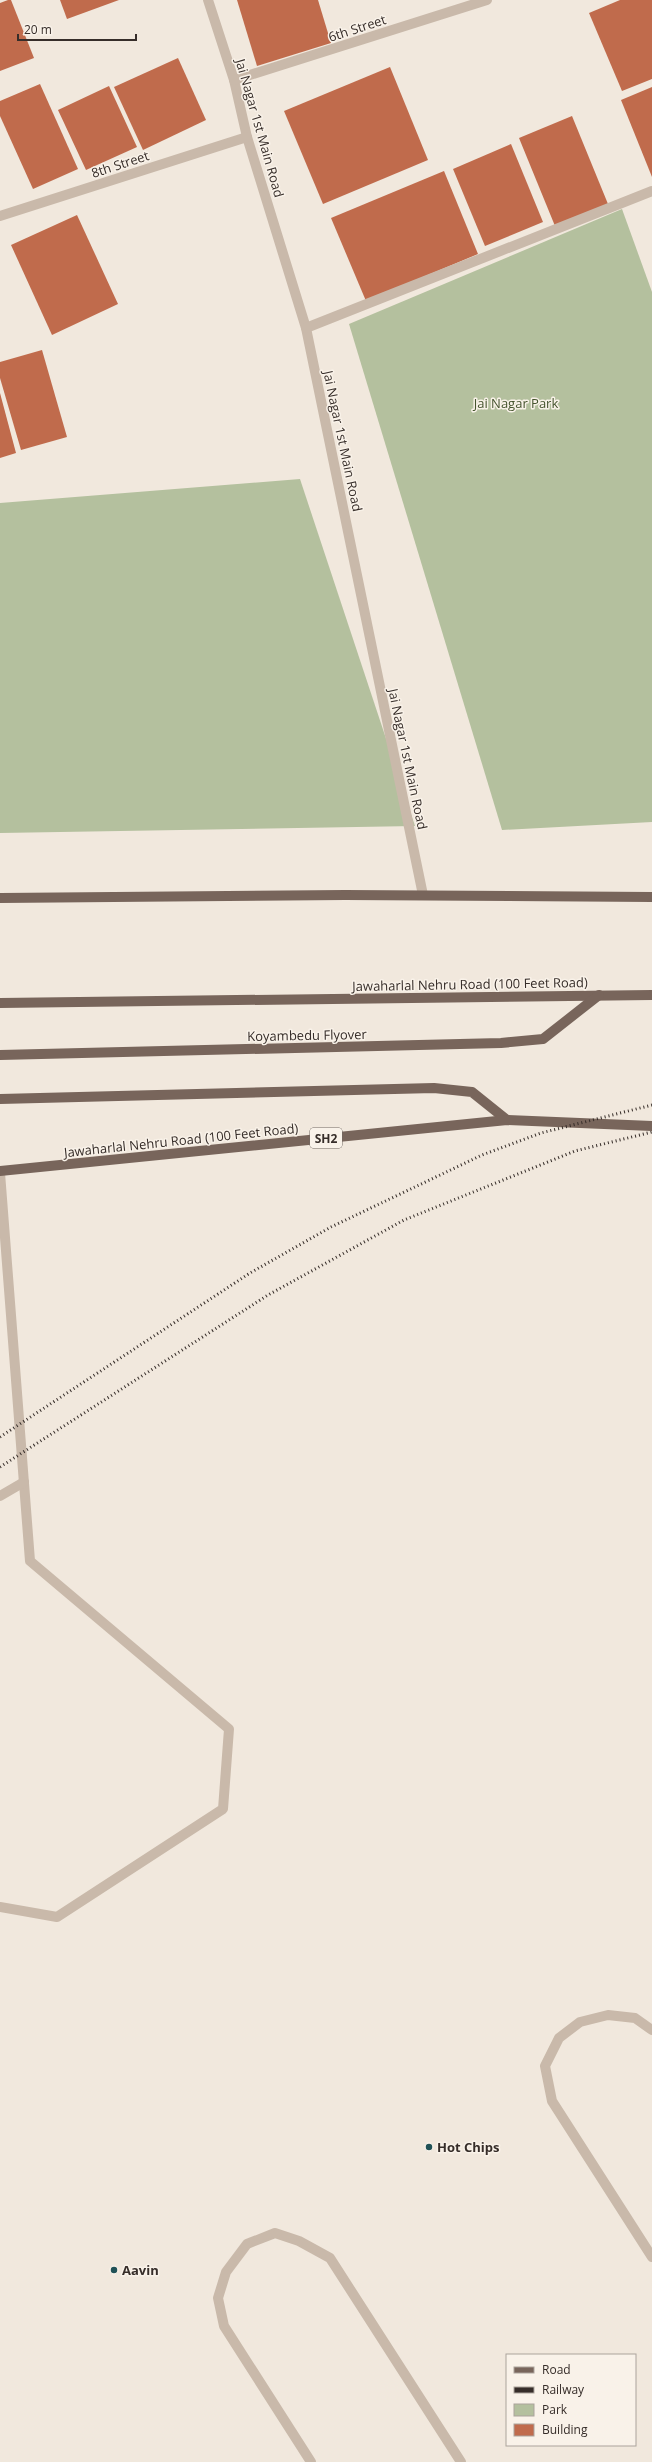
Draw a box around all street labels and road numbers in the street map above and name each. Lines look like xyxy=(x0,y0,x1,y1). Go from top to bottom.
street label: 6th Street xyxy=(326,10,389,46)
street label: Jai Nagar 1st Main Road xyxy=(231,55,288,199)
street label: 8th Street xyxy=(89,146,152,182)
street label: Jai Nagar 1st Main Road xyxy=(319,367,367,513)
street label: Jai Nagar 1st Main Road xyxy=(384,685,432,831)
street label: Jawaharlal Nehru Road (100 Feet Road) xyxy=(350,973,588,995)
street label: Koyambedu Flyover xyxy=(247,1025,368,1045)
street label: Jawaharlal Nehru Road (100 Feet Road) xyxy=(61,1119,299,1161)
road number: SH2 xyxy=(310,1128,342,1148)

